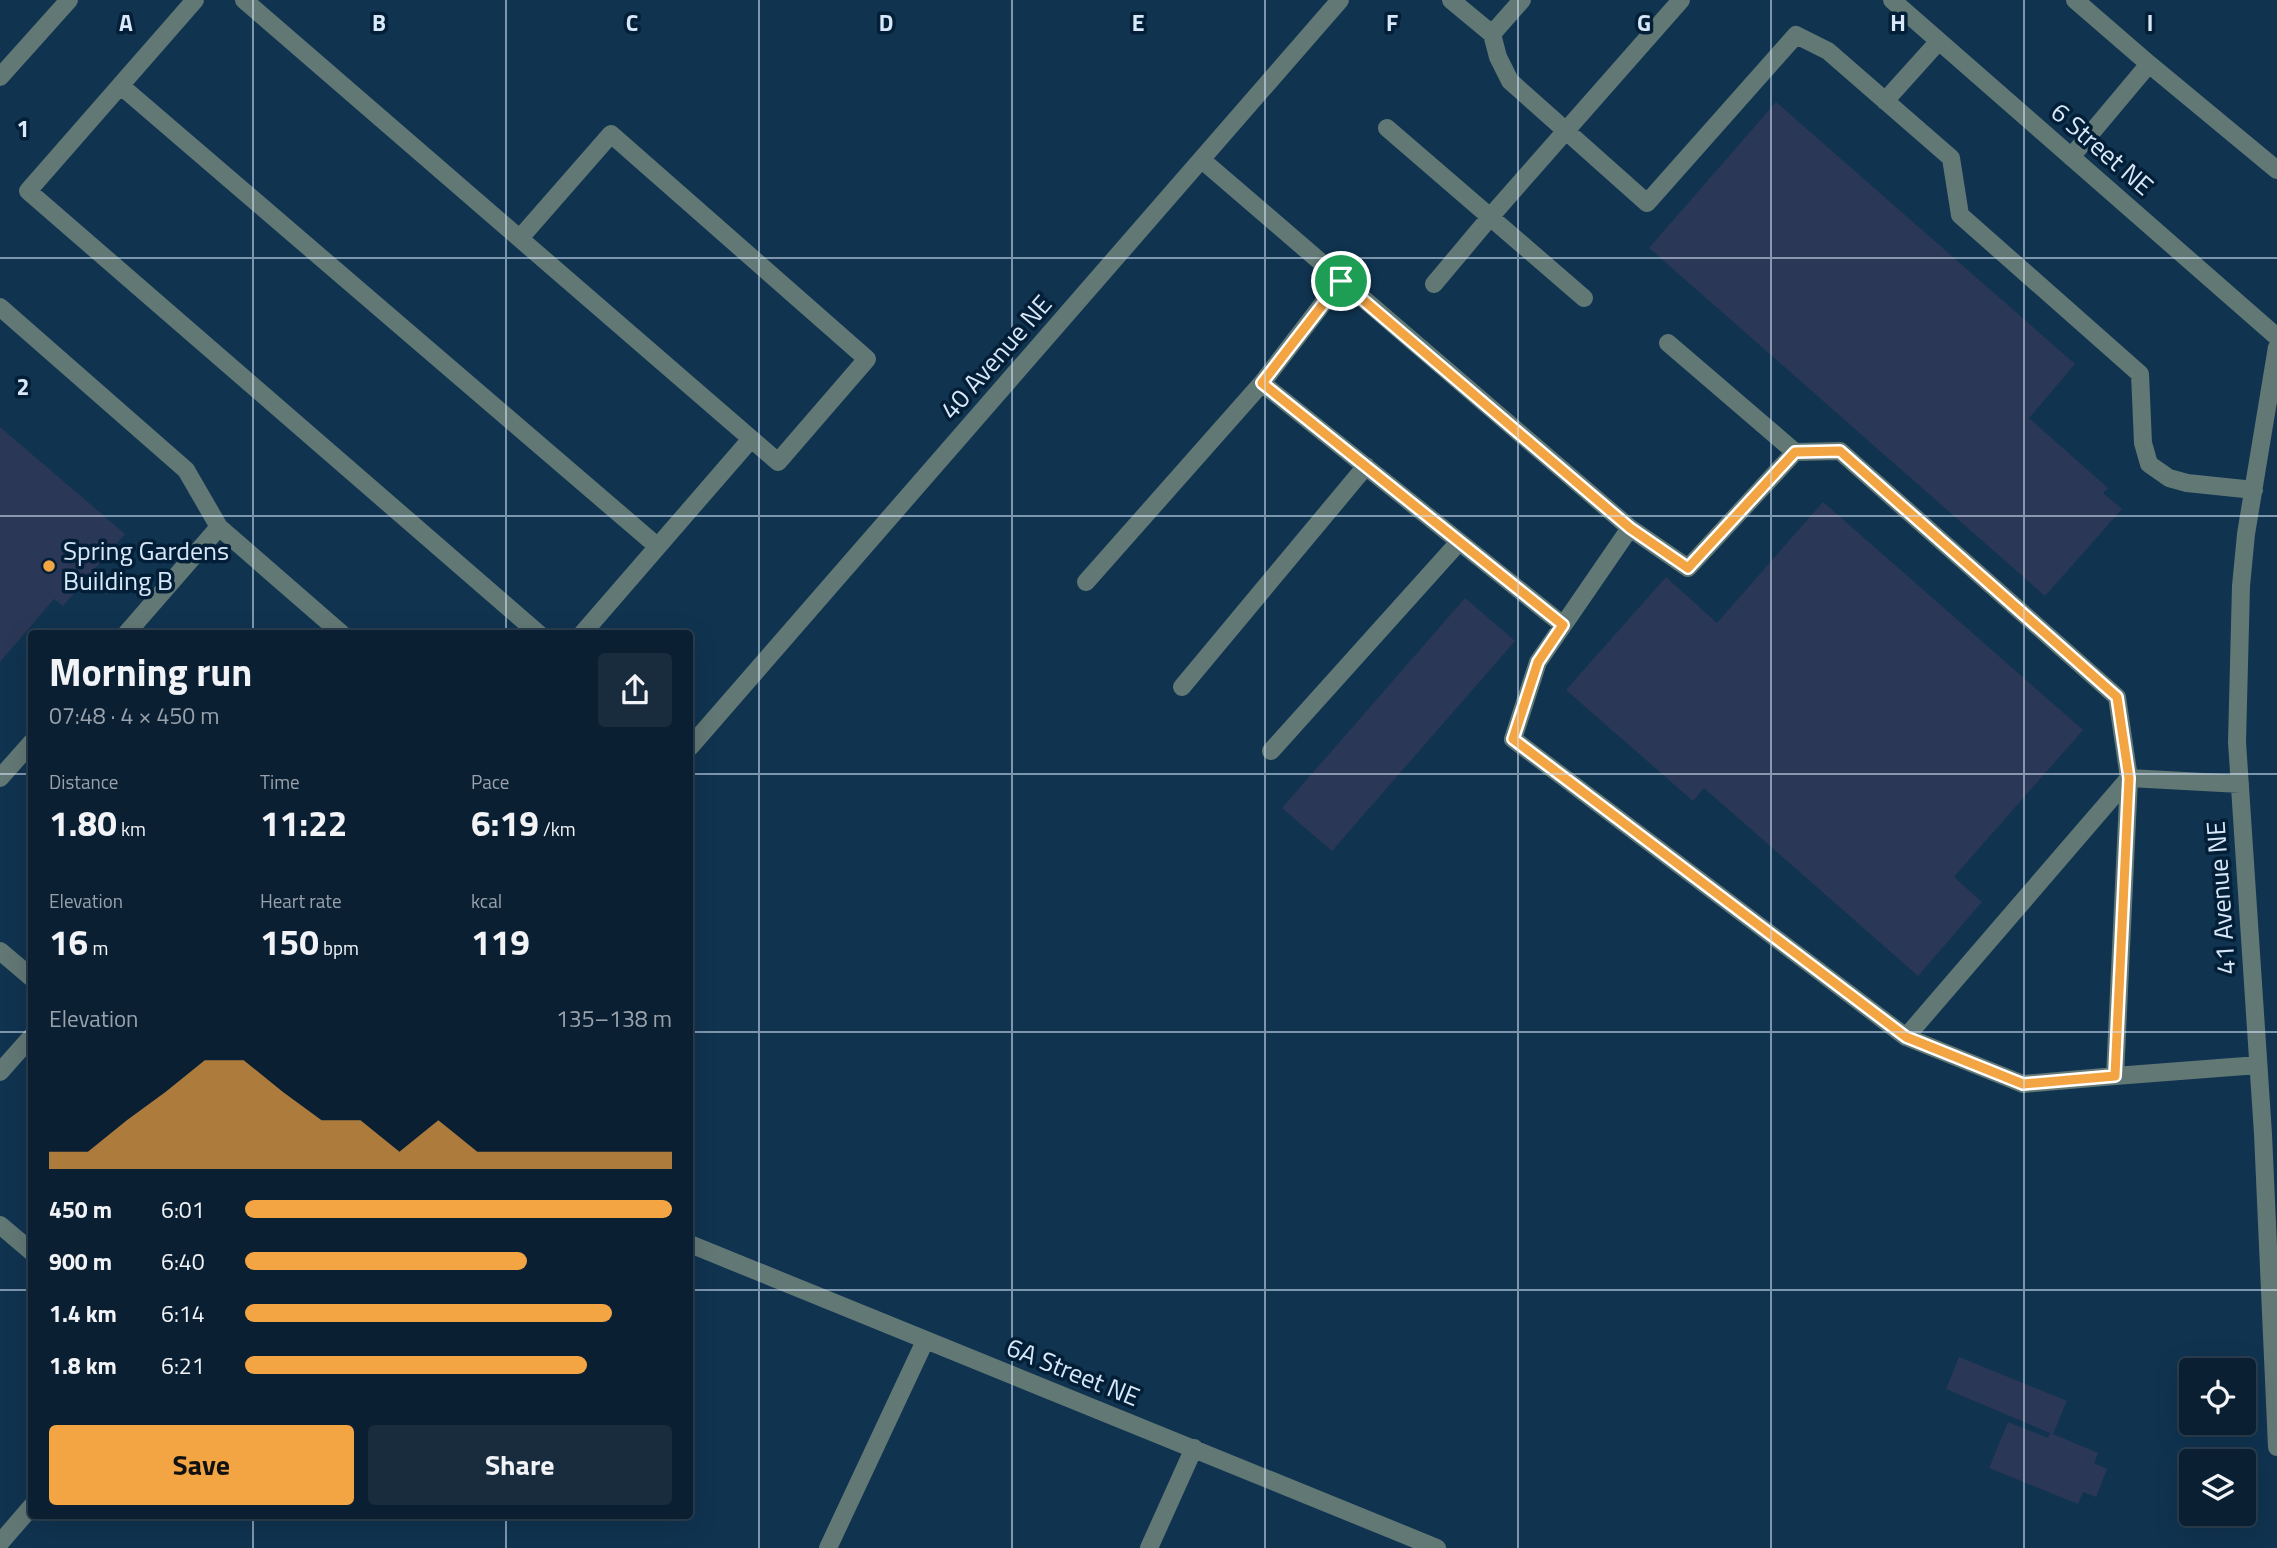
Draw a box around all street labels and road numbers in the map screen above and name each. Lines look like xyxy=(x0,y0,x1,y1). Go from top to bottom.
street label: 6 Street NE xyxy=(2042,93,2162,204)
street label: 40 Avenue NE xyxy=(930,286,1061,428)
street label: 41 Avenue NE xyxy=(2196,820,2245,976)
street label: 6A Street NE xyxy=(1001,1327,1146,1416)

